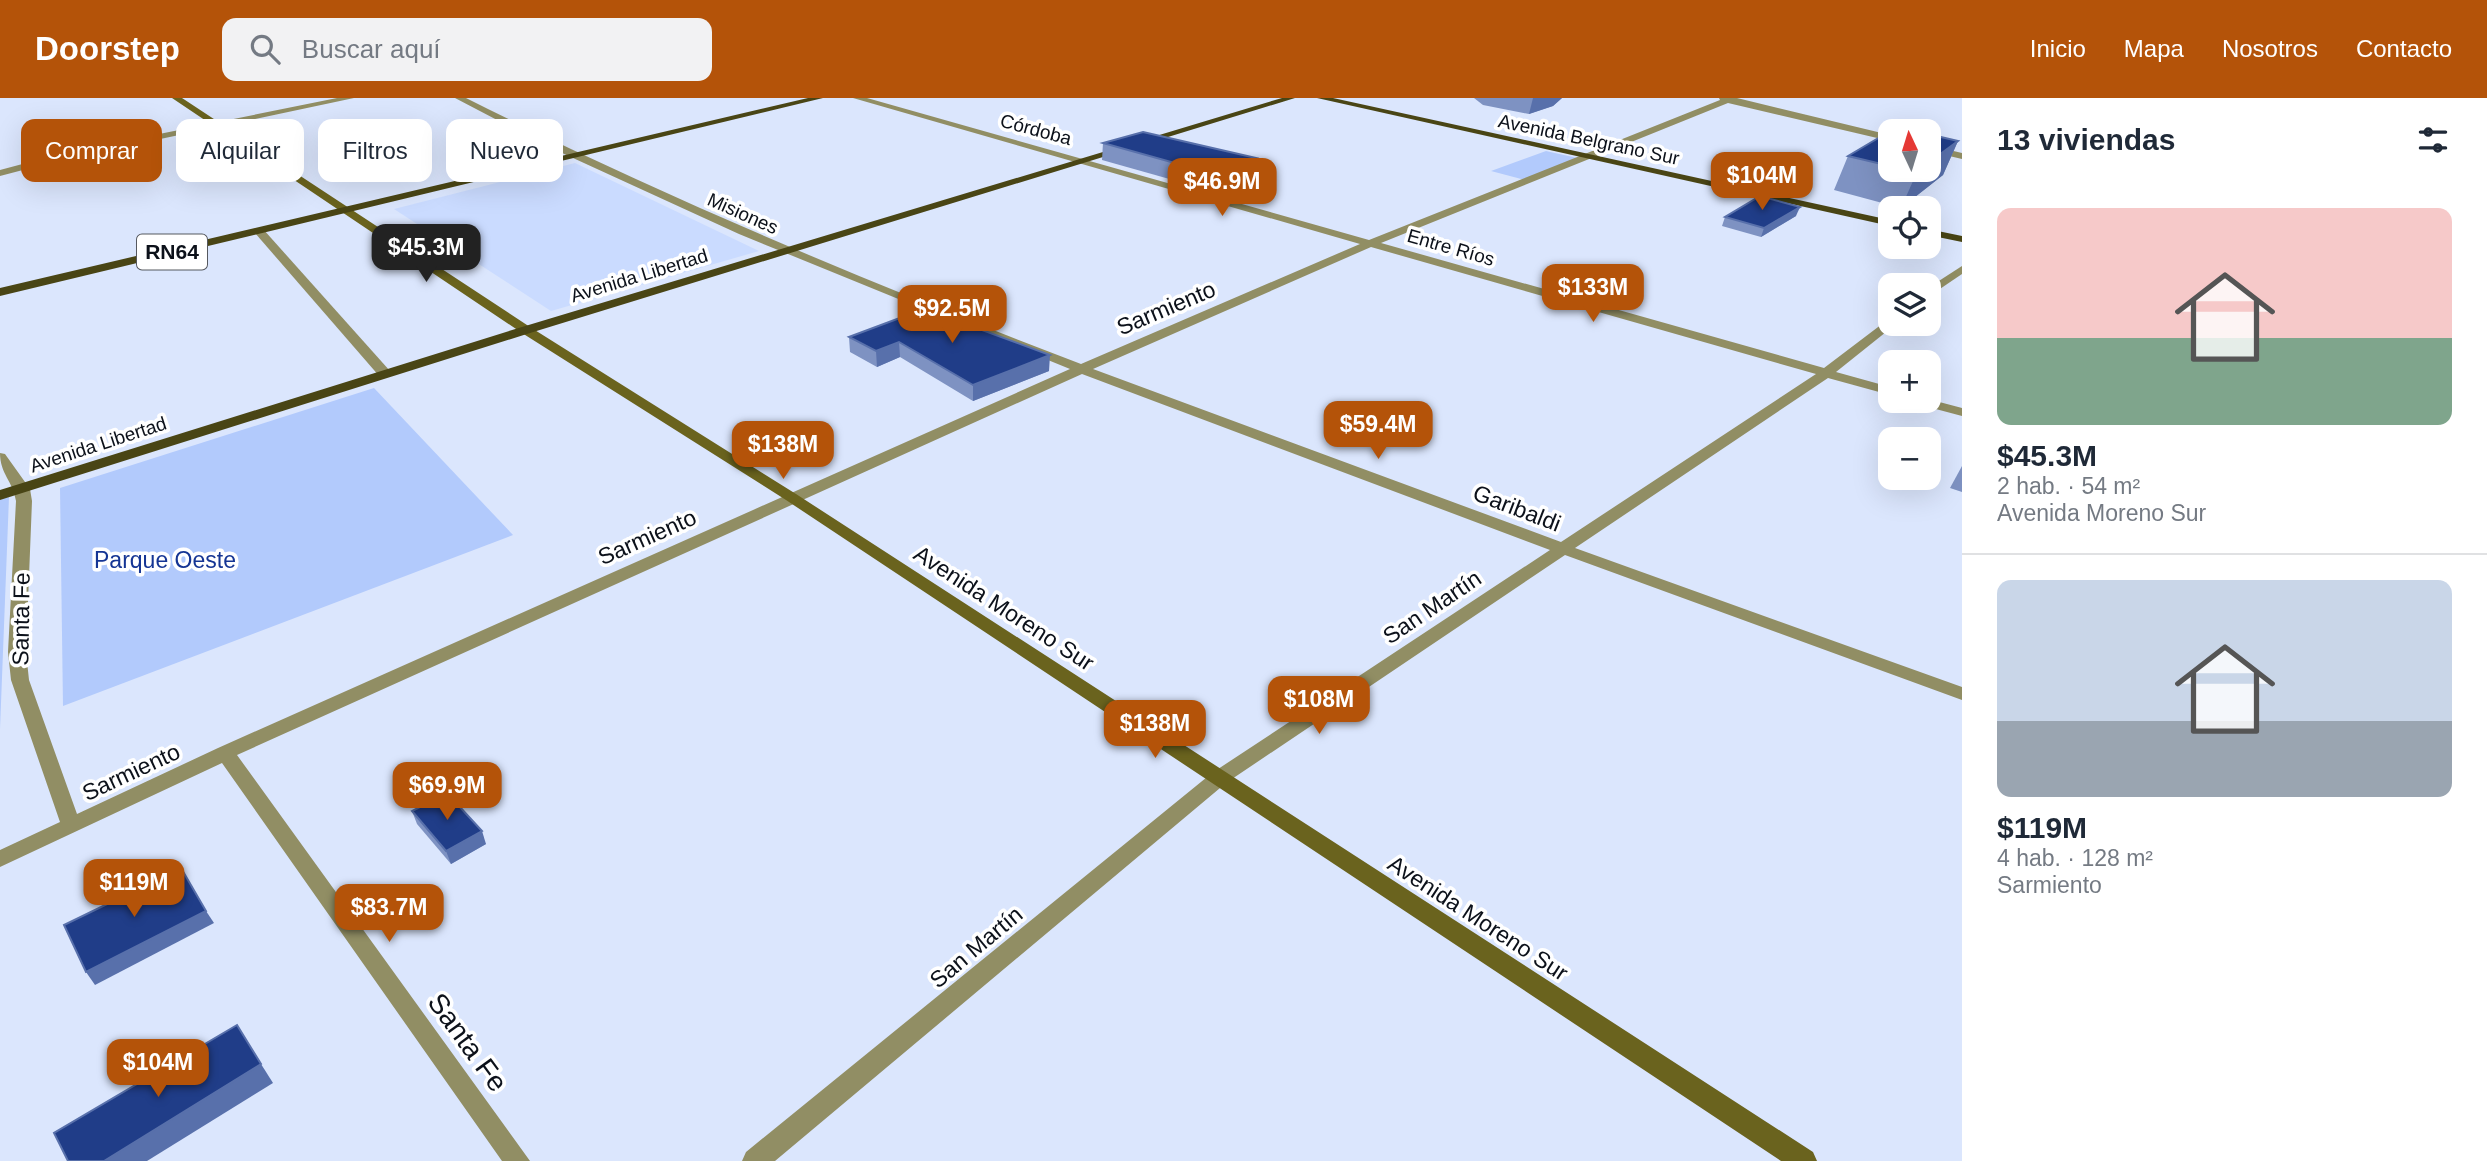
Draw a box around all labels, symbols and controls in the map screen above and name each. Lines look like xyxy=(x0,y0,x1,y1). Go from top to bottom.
search box xyxy=(222,18,712,81)
text: Doorstep xyxy=(35,30,180,67)
icon: search xyxy=(246,30,284,68)
text: Buscar aquí xyxy=(302,34,441,64)
text: Inicio xyxy=(2030,35,2086,62)
text: Mapa xyxy=(2124,35,2184,62)
text: Nosotros xyxy=(2222,35,2318,62)
text: Contacto xyxy=(2356,35,2452,62)
street label: Córdoba xyxy=(998,110,1074,149)
street label: Avenida Belgrano Sur xyxy=(1496,110,1682,169)
chip: Comprar xyxy=(21,119,162,182)
chip: Alquilar xyxy=(176,119,304,182)
chip: Filtros xyxy=(318,119,432,182)
chip: Nuevo xyxy=(446,119,563,182)
north arrow xyxy=(1878,119,1941,182)
map controls xyxy=(1878,119,1941,490)
icon: filters xyxy=(2414,121,2452,159)
text: 13 viviendas xyxy=(1997,123,2175,156)
pin: $104M xyxy=(1713,152,1811,212)
pin: $46.9M xyxy=(1165,158,1279,218)
text: $104M xyxy=(1727,162,1797,188)
text: $46.9M xyxy=(1184,168,1260,194)
street label: Misiones xyxy=(704,189,781,238)
button: locate xyxy=(1878,196,1941,259)
pin: $45.3M xyxy=(369,225,483,284)
street label: Entre Ríos xyxy=(1405,225,1497,270)
road number: RN64 xyxy=(137,234,207,270)
text: $45.3M xyxy=(388,234,464,260)
street label: Avenida Libertad xyxy=(568,245,710,306)
icon: home xyxy=(2162,254,2288,380)
pin: $133M xyxy=(1544,264,1642,324)
button: layers xyxy=(1878,273,1941,336)
text: $133M xyxy=(1558,274,1628,300)
street label: Sarmiento xyxy=(1113,276,1219,340)
pin: $92.5M xyxy=(895,286,1009,345)
text: $92.5M xyxy=(914,295,990,321)
button: + xyxy=(1878,350,1941,413)
pin: $59.4M xyxy=(1321,402,1435,461)
text: $59.4M xyxy=(1340,411,1416,437)
street label: Avenida Libertad xyxy=(27,413,169,476)
pin: $138M xyxy=(734,422,832,481)
button: − xyxy=(1878,427,1941,490)
text: $138M xyxy=(748,431,818,457)
text: $45.3M xyxy=(1997,439,2097,472)
text: 2 hab. · 54 m² xyxy=(1997,473,2140,499)
street label: Garibaldi xyxy=(1469,479,1565,537)
text: Avenida Moreno Sur xyxy=(1997,500,2206,526)
street label: Sarmiento xyxy=(594,504,700,570)
street label: Avenida Moreno Sur xyxy=(909,540,1099,676)
park label: Parque Oeste xyxy=(94,547,236,573)
street label: San Martín xyxy=(1378,565,1486,649)
street label: Santa Fe xyxy=(7,572,35,666)
icon: home xyxy=(2162,626,2288,752)
pin: $108M xyxy=(1270,676,1368,736)
text: $108M xyxy=(1284,686,1354,712)
pin: $138M xyxy=(1106,700,1204,760)
text: $138M xyxy=(1120,710,1190,736)
street label: Sarmiento xyxy=(78,738,184,806)
pin: $69.9M xyxy=(390,762,504,822)
text: $69.9M xyxy=(409,772,485,798)
text: $119M xyxy=(1997,811,2087,844)
text: 4 hab. · 128 m² xyxy=(1997,845,2153,871)
street label: Avenida Moreno Sur xyxy=(1383,850,1573,986)
pin: $119M xyxy=(85,860,183,919)
text: $119M xyxy=(99,869,169,895)
text: Sarmiento xyxy=(1997,872,2102,898)
pin: $83.7M xyxy=(332,884,446,944)
text: $83.7M xyxy=(351,894,427,920)
street label: San Martín xyxy=(925,901,1027,993)
street label: Santa Fe xyxy=(422,987,514,1097)
pin: $104M xyxy=(109,1040,207,1099)
text: $104M xyxy=(123,1049,193,1075)

